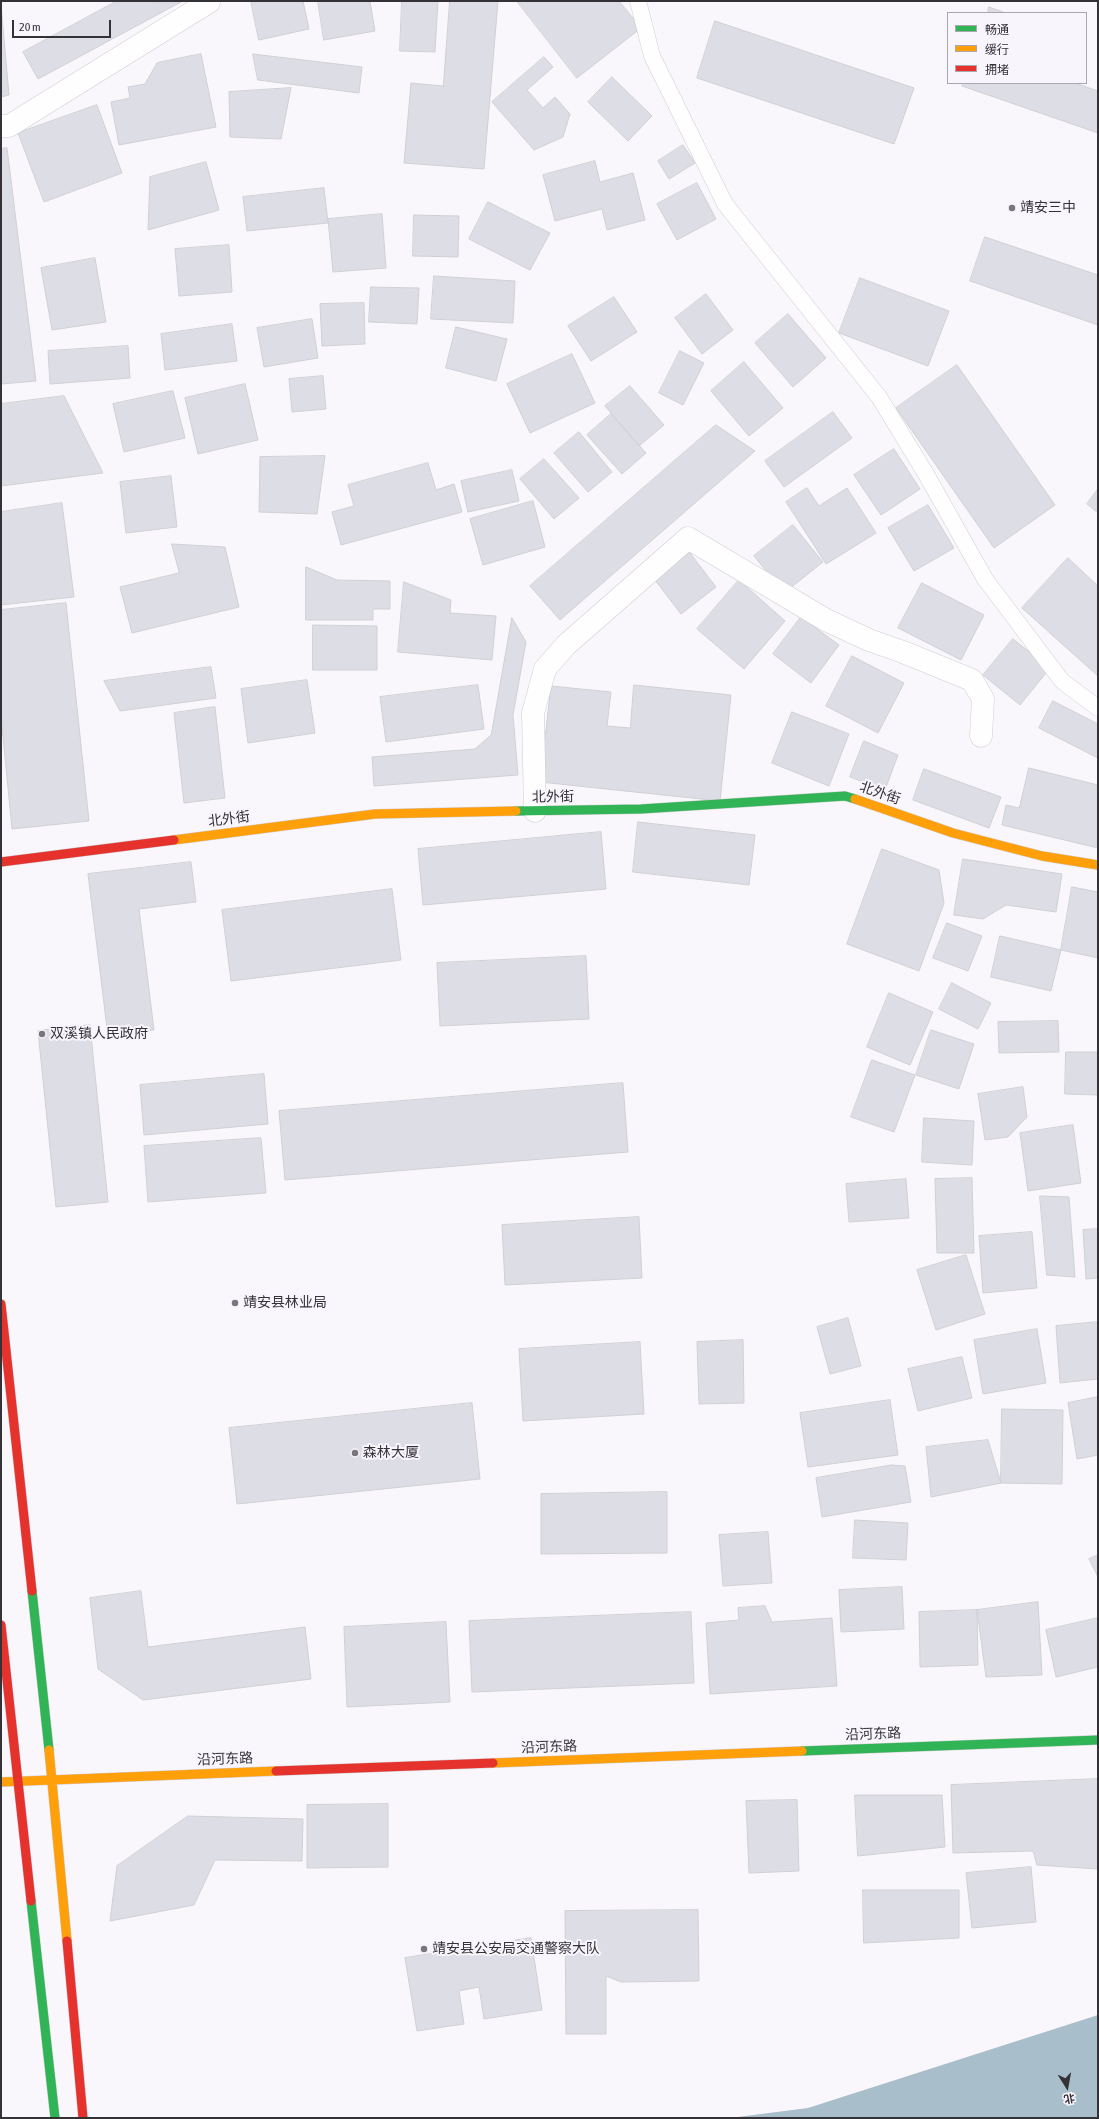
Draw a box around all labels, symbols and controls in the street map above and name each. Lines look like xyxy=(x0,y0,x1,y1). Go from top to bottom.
scale bar xyxy=(14,12,113,38)
legend xyxy=(947,12,1087,84)
text: 20 m xyxy=(19,20,41,34)
text: 畅通 xyxy=(985,23,1009,37)
text: 缓行 xyxy=(985,43,1009,57)
text: 拥堵 xyxy=(985,63,1009,77)
place label: 靖安三中 xyxy=(1020,200,1076,216)
marker: 靖安三中 xyxy=(1007,203,1017,213)
street label: 北外街 xyxy=(857,778,903,808)
street label: 北外街 xyxy=(532,788,574,806)
street label: 北外街 xyxy=(207,808,251,830)
place label: 双溪镇人民政府 xyxy=(50,1026,148,1042)
marker: 双溪镇人民政府 xyxy=(37,1029,47,1039)
place label: 靖安县林业局 xyxy=(243,1295,327,1311)
marker: 靖安县林业局 xyxy=(230,1298,240,1308)
place label: 森林大厦 xyxy=(363,1445,419,1461)
marker: 森林大厦 xyxy=(350,1448,360,1458)
street label: 沿河东路 xyxy=(845,1725,901,1743)
street label: 沿河东路 xyxy=(521,1738,577,1756)
street label: 沿河东路 xyxy=(197,1750,253,1768)
place label: 靖安县公安局交通警察大队 xyxy=(432,1941,600,1957)
marker: 靖安县公安局交通警察大队 xyxy=(419,1944,429,1954)
north arrow xyxy=(1047,2067,1087,2107)
text: 北 xyxy=(1063,2092,1076,2106)

